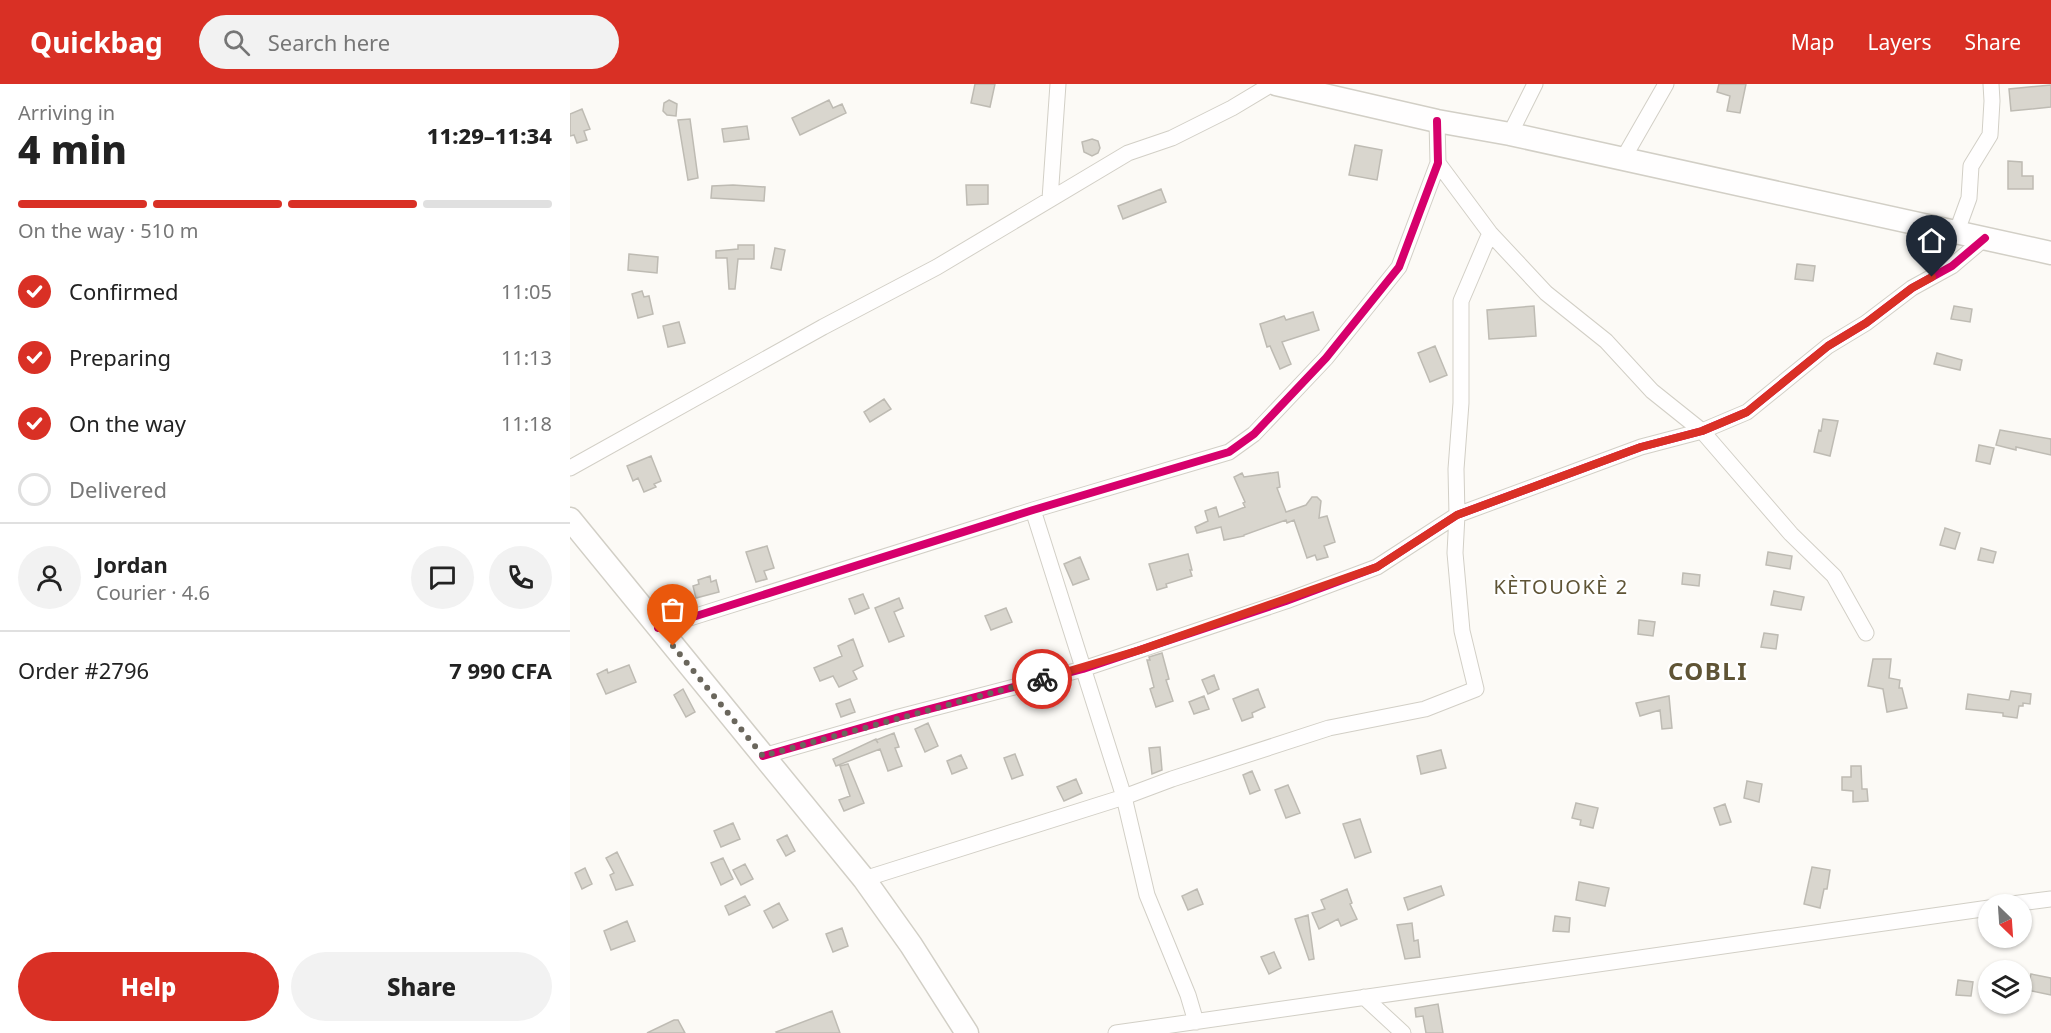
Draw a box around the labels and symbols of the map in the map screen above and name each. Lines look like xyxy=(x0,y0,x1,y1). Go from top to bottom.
pin xyxy=(1906,215,1957,277)
district label: KÈTOUOKÈ 2 xyxy=(1493,573,1629,600)
pin xyxy=(647,584,698,646)
courier xyxy=(1012,649,1072,709)
district label: COBLI xyxy=(1668,654,1748,687)
north arrow xyxy=(1978,894,2032,948)

